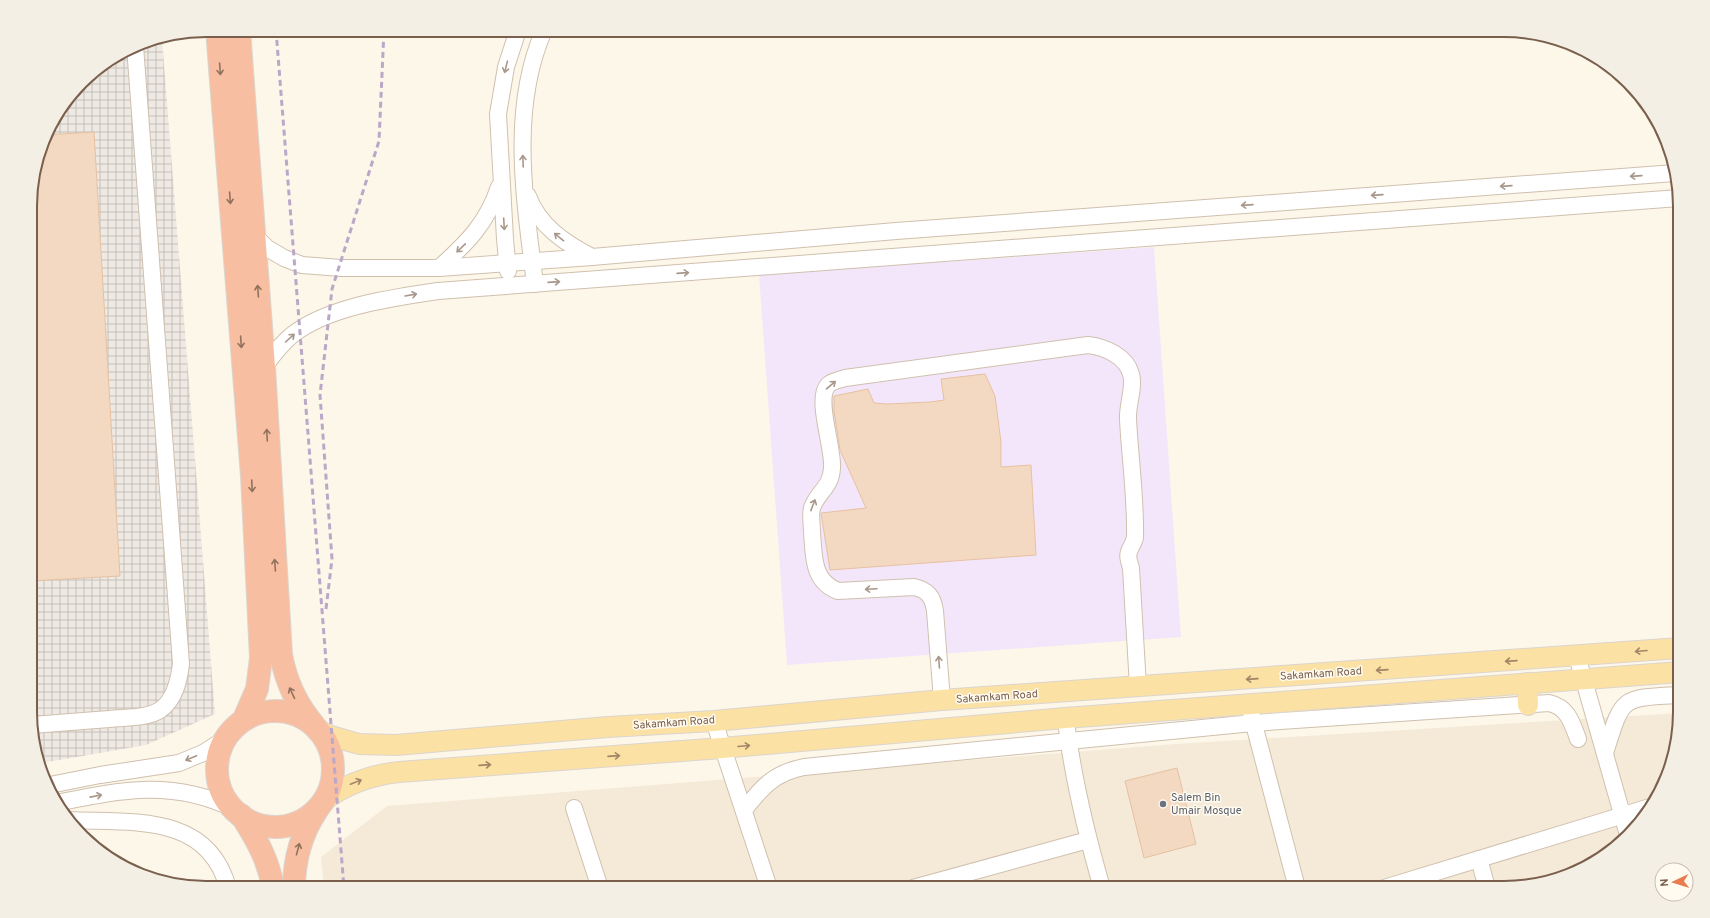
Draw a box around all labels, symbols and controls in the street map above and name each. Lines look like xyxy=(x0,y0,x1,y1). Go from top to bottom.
one-way arrow xyxy=(502,60,510,73)
one-way arrow xyxy=(216,62,223,75)
one-way arrow xyxy=(519,155,527,168)
one-way arrow xyxy=(1630,173,1643,180)
one-way arrow xyxy=(1500,182,1513,189)
one-way arrow xyxy=(226,192,233,205)
one-way arrow xyxy=(1371,192,1384,199)
one-way arrow xyxy=(1241,201,1254,208)
one-way arrow xyxy=(500,217,507,230)
one-way arrow xyxy=(553,232,564,241)
one-way arrow xyxy=(456,243,466,253)
one-way arrow xyxy=(676,269,689,276)
one-way arrow xyxy=(547,279,560,286)
one-way arrow xyxy=(255,285,262,298)
one-way arrow xyxy=(404,291,417,299)
one-way arrow xyxy=(284,334,295,343)
one-way arrow xyxy=(237,335,245,348)
one-way arrow xyxy=(826,380,836,389)
one-way arrow xyxy=(264,429,271,442)
one-way arrow xyxy=(248,479,256,492)
one-way arrow xyxy=(810,499,818,511)
one-way arrow xyxy=(272,559,279,572)
one-way arrow xyxy=(865,586,878,593)
one-way arrow xyxy=(1635,648,1648,655)
one-way arrow xyxy=(936,656,943,669)
one-way arrow xyxy=(1505,657,1518,664)
street label: Sakamkam Road xyxy=(1280,664,1362,684)
one-way arrow xyxy=(1376,666,1389,673)
one-way arrow xyxy=(1246,675,1259,682)
one-way arrow xyxy=(288,687,295,699)
street label: Sakamkam Road xyxy=(956,687,1038,707)
street label: Sakamkam Road xyxy=(633,713,715,733)
one-way arrow xyxy=(737,743,750,750)
one-way arrow xyxy=(607,752,620,759)
one-way arrow xyxy=(186,755,198,763)
one-way arrow xyxy=(478,762,491,769)
one-way arrow xyxy=(350,777,362,785)
place label: Salem Bin Umair Mosque xyxy=(1171,791,1242,818)
one-way arrow xyxy=(89,792,102,800)
marker: Salem Bin Umair Mosque xyxy=(1158,799,1168,809)
one-way arrow xyxy=(295,843,302,856)
north arrow xyxy=(1654,862,1694,902)
text: N xyxy=(1658,878,1672,887)

